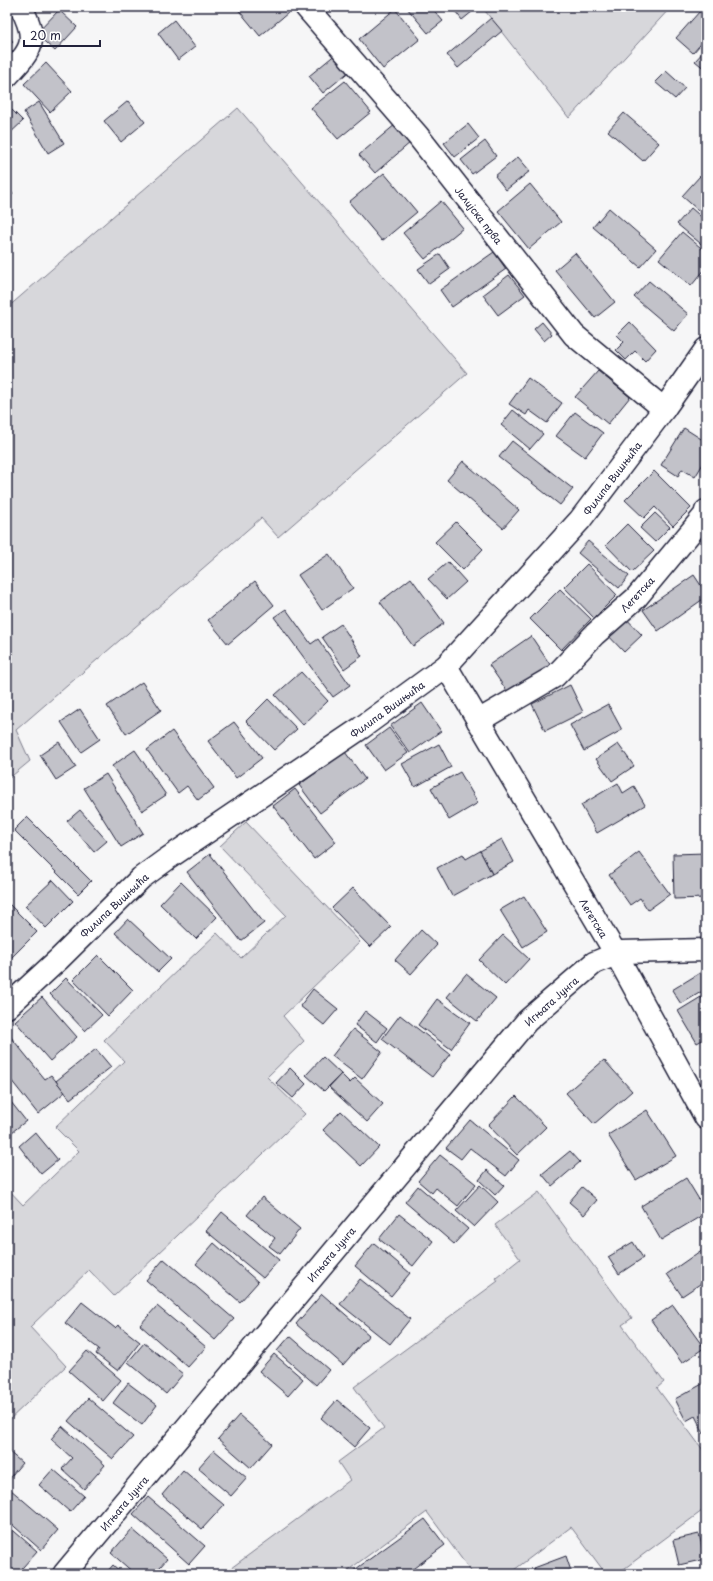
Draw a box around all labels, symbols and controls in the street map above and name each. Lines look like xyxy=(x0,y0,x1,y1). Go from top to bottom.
scale bar xyxy=(24,22,100,48)
text: 20 m xyxy=(30,26,61,44)
street label: Јалијска прва xyxy=(452,183,507,248)
street label: Филипа Вишњића xyxy=(579,437,645,518)
street label: Легетска xyxy=(616,572,658,615)
street label: Филипа Вишњића xyxy=(347,676,428,741)
street label: Филипа Вишњића xyxy=(76,869,152,941)
street label: Легетска xyxy=(576,895,612,941)
street label: Игњата Јунга xyxy=(521,972,583,1030)
street label: Игњата Јунга xyxy=(303,1223,360,1285)
street label: Игњата Јунга xyxy=(96,1472,153,1534)

